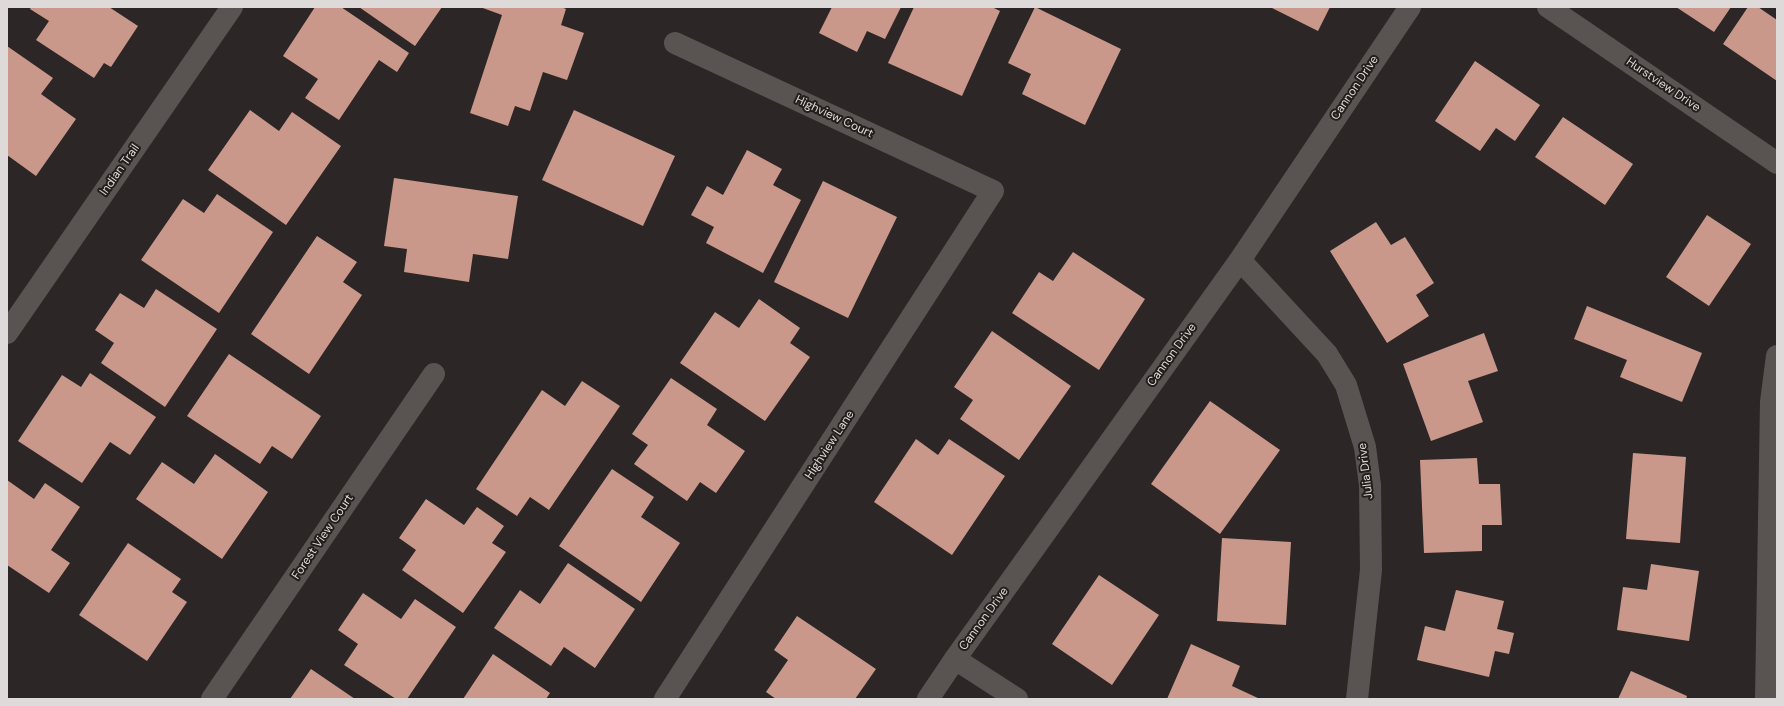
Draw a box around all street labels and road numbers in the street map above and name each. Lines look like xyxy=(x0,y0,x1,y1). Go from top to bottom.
street label: Cannon Drive xyxy=(1328,53,1382,123)
street label: Hurstview Drive xyxy=(1623,55,1703,115)
street label: Highview Court xyxy=(793,93,875,141)
street label: Indian Trail xyxy=(97,142,143,198)
street label: Cannon Drive xyxy=(1144,321,1200,389)
street label: Highview Lane xyxy=(802,408,858,482)
street label: Julia Drive xyxy=(1355,442,1377,500)
street label: Forest View Court xyxy=(289,492,357,582)
street label: Cannon Drive xyxy=(956,585,1012,653)

